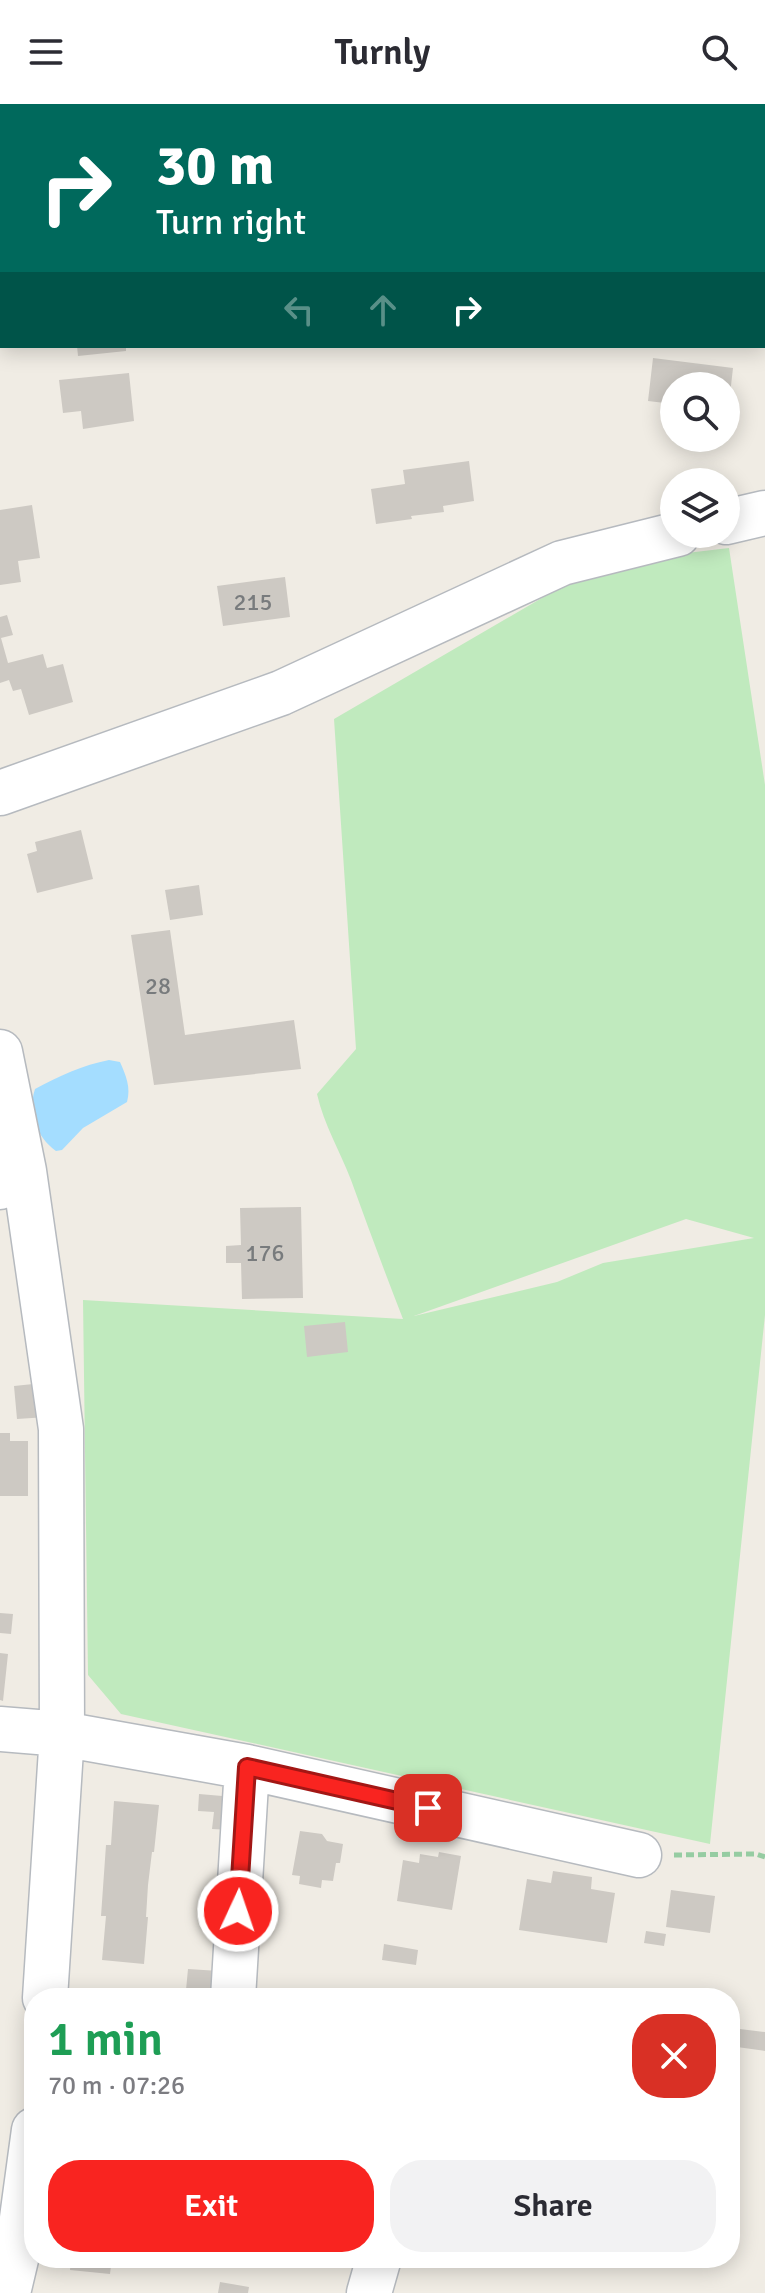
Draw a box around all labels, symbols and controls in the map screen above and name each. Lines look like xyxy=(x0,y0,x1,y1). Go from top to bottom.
icon: menu xyxy=(24,30,68,74)
text: Turnly xyxy=(334,30,431,75)
icon: search xyxy=(697,30,741,74)
text: 30 m xyxy=(156,131,274,200)
icon: right xyxy=(24,136,128,240)
text: Turn right xyxy=(156,200,306,245)
icon: left xyxy=(277,288,321,332)
icon: ahead xyxy=(361,288,405,332)
icon: right xyxy=(445,288,489,332)
map controls xyxy=(660,372,740,548)
button: search xyxy=(660,372,740,452)
button: layers xyxy=(660,468,740,548)
house number: 215 xyxy=(234,587,272,617)
house number: 28 xyxy=(145,971,171,1001)
house number: 176 xyxy=(246,1238,284,1268)
pin xyxy=(394,1774,462,1842)
icon: arrive xyxy=(406,1786,450,1830)
position arrow xyxy=(196,1869,280,1953)
text: 1 min xyxy=(48,2010,163,2069)
button: close xyxy=(632,2014,716,2098)
text: 70 m · 07:26 xyxy=(48,2070,185,2102)
button: Exit xyxy=(48,2160,374,2252)
button: Share xyxy=(390,2160,716,2252)

